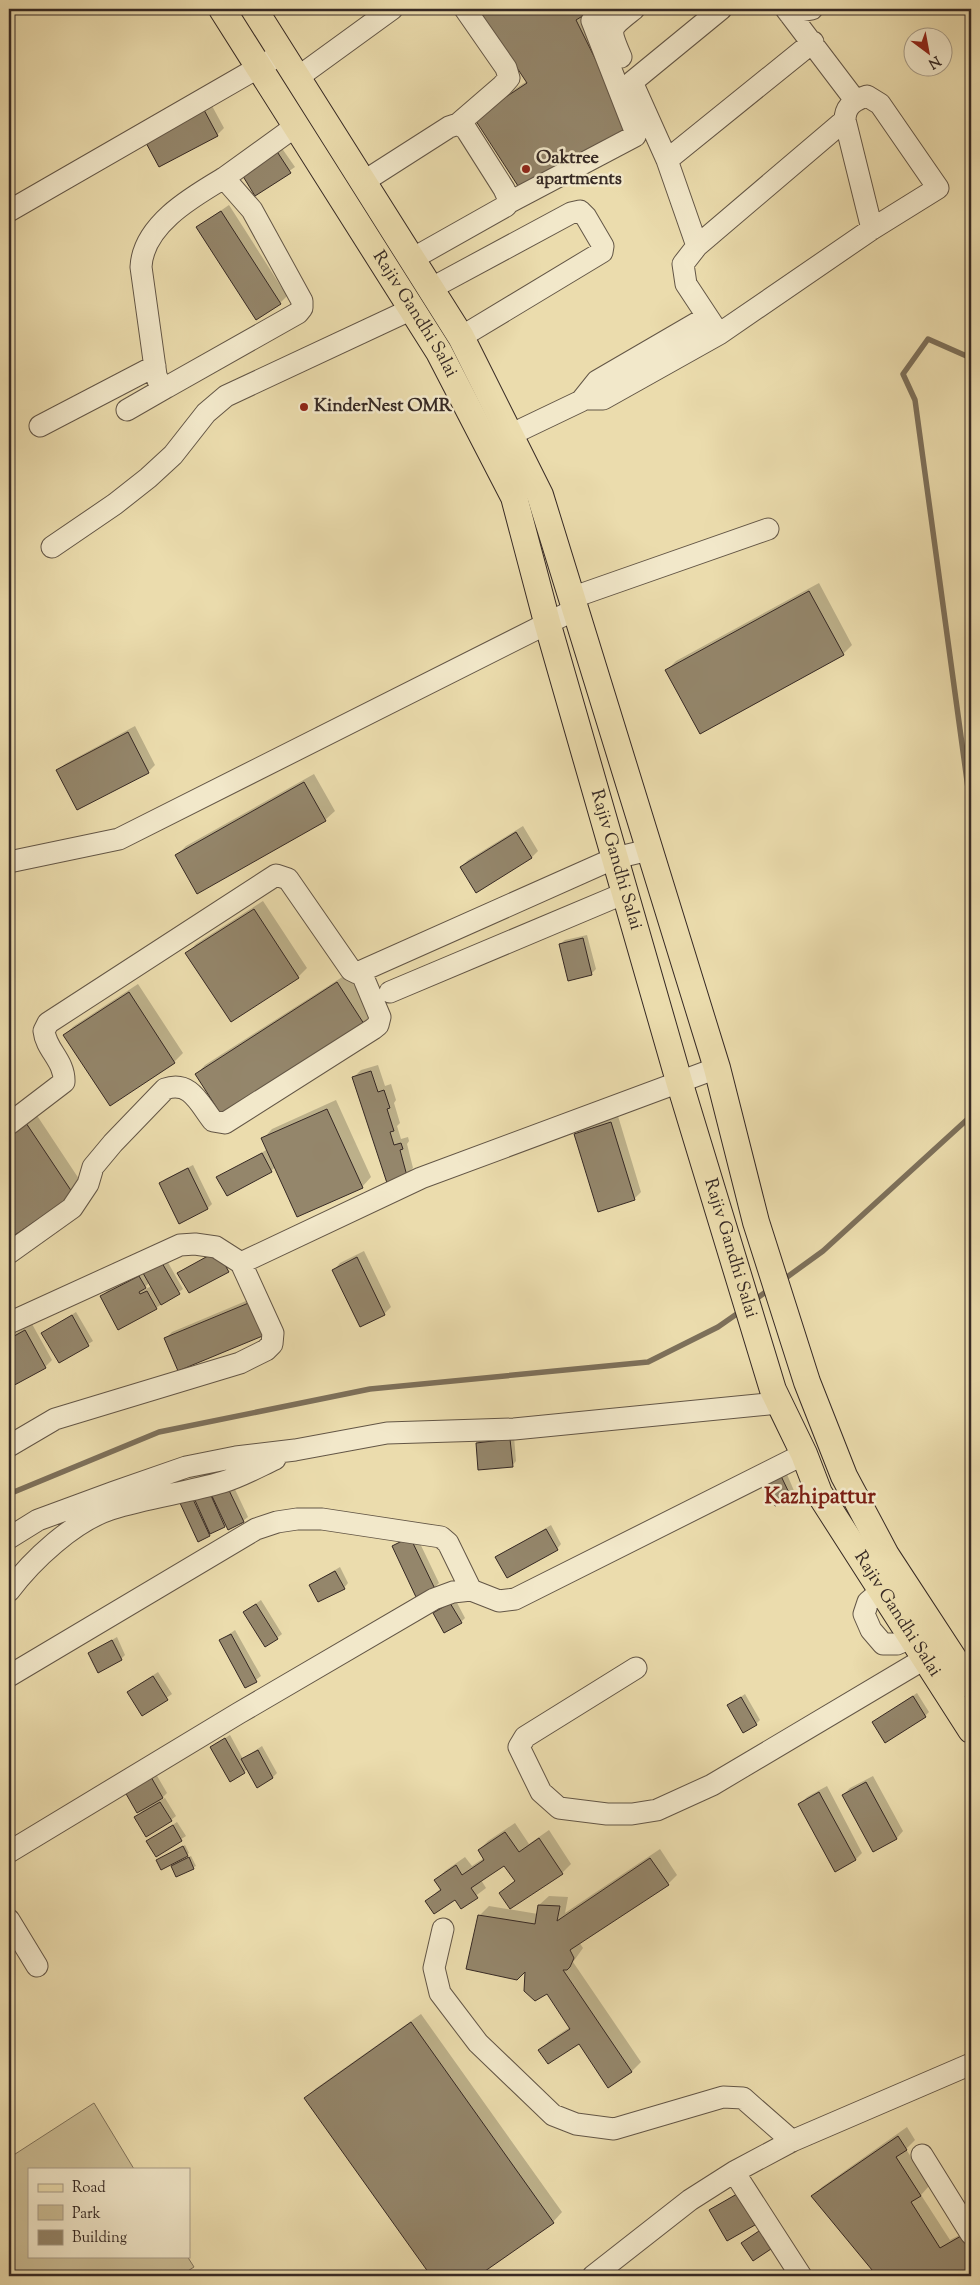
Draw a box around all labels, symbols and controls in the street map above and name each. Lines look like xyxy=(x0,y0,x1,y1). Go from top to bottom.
north arrow xyxy=(902,28,952,78)
text: N xyxy=(924,50,944,73)
place label: Oaktree apartments xyxy=(536,146,622,193)
marker: Oaktree apartments xyxy=(520,163,532,175)
street label: Rajiv Gandhi Salai xyxy=(365,246,463,383)
place label: KinderNest OMR xyxy=(314,394,453,420)
marker: KinderNest OMR xyxy=(298,401,310,413)
street label: Rajiv Gandhi Salai xyxy=(583,787,648,933)
street label: Rajiv Gandhi Salai xyxy=(696,1175,763,1322)
district label: Kazhipattur xyxy=(764,1482,877,1514)
street label: Rajiv Gandhi Salai xyxy=(847,1546,947,1682)
legend xyxy=(28,2168,190,2258)
text: Road xyxy=(72,2178,106,2199)
text: Park xyxy=(72,2204,101,2225)
text: Building xyxy=(72,2228,127,2249)

